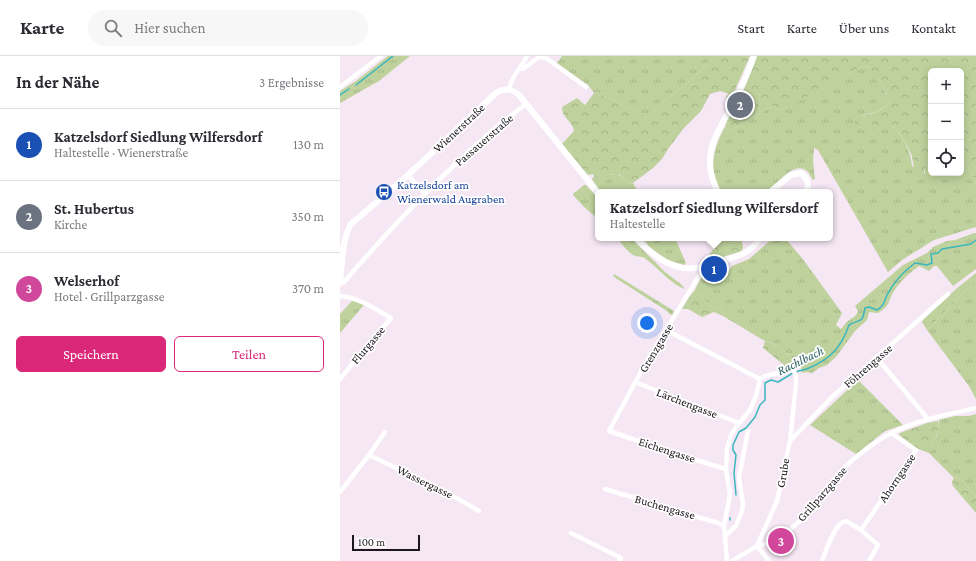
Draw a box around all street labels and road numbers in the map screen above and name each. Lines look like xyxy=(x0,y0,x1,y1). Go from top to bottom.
street label: Wienerstraße xyxy=(430,101,488,155)
street label: Passauerstraße xyxy=(452,111,516,169)
street label: Grenzgasse xyxy=(636,321,676,375)
street label: Flurgasse xyxy=(348,323,388,367)
street label: Föhrengasse xyxy=(841,341,895,391)
street label: Lärchengasse xyxy=(654,385,720,421)
street label: Eichengasse xyxy=(637,434,697,466)
street label: Ahorngasse xyxy=(876,451,918,505)
street label: Grube xyxy=(774,457,792,489)
street label: Wassergasse xyxy=(395,462,455,502)
street label: Grillparzgasse xyxy=(794,464,850,524)
street label: Buchengasse xyxy=(633,492,697,522)

